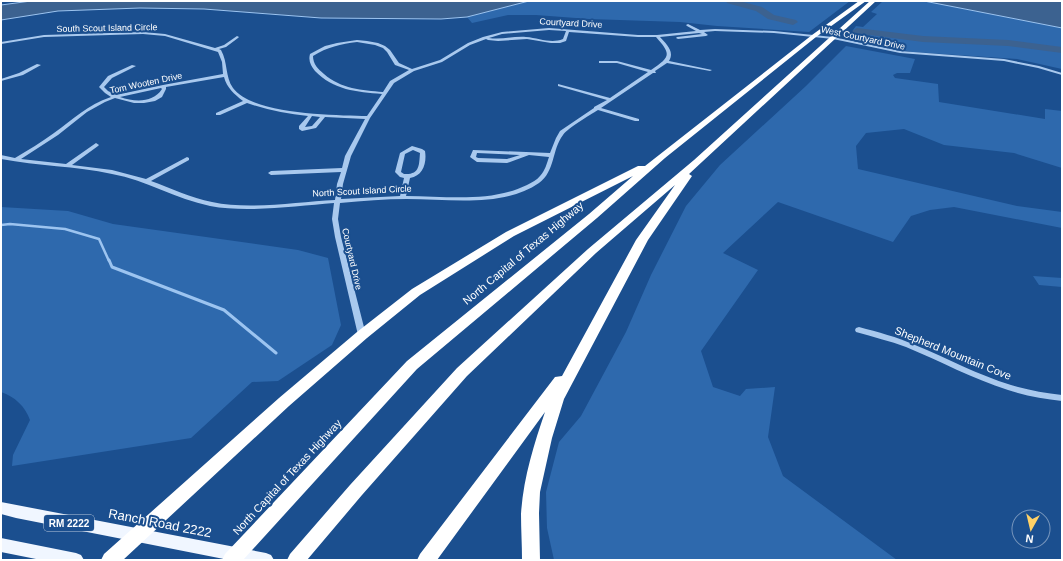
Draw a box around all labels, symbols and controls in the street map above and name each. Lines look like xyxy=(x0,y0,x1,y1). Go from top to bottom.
street label: Courtyard Drive xyxy=(539,16,603,30)
street label: South Scout Island Circle xyxy=(56,22,158,34)
street label: West Courtyard Drive xyxy=(820,24,906,52)
street label: Tom Wooten Drive xyxy=(109,70,183,96)
street label: North Scout Island Circle xyxy=(312,183,412,199)
street label: North Capital of Texas Highway xyxy=(460,199,586,307)
street label: Courtyard Drive xyxy=(340,227,364,291)
street label: Shepherd Mountain Cove xyxy=(893,324,1013,382)
street label: North Capital of Texas Highway xyxy=(230,417,344,537)
street label: Ranch Road 2222 xyxy=(107,506,213,540)
north arrow xyxy=(1011,509,1051,549)
road number: RM 2222 xyxy=(44,515,94,531)
text: N xyxy=(1025,532,1034,545)

